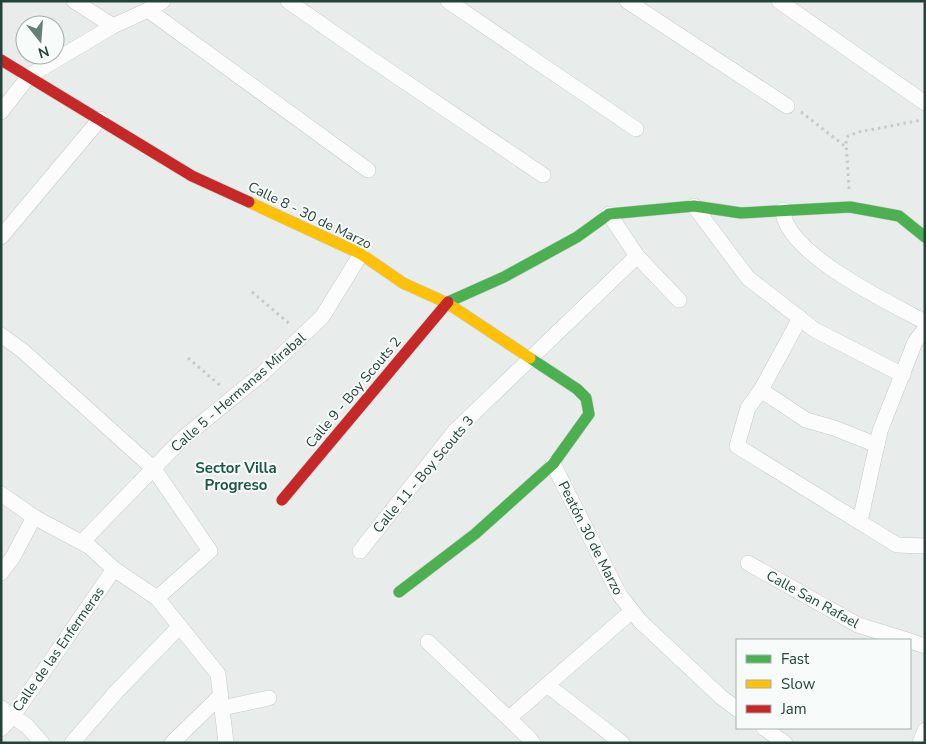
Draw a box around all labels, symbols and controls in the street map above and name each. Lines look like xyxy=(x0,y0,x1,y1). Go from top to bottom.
north arrow xyxy=(15,15,65,65)
text: N xyxy=(36,41,51,63)
street label: Calle 8 - 30 de Marzo xyxy=(245,177,375,254)
street label: Calle 5 - Hermanas Mirabal xyxy=(167,328,310,456)
street label: Calle 9 - Boy Scouts 2 xyxy=(301,333,406,452)
street label: Calle 11 - Boy Scouts 3 xyxy=(369,412,478,537)
district label: Sector Villa Progreso xyxy=(195,458,277,495)
street label: Peatón 30 de Marzo xyxy=(554,478,628,599)
street label: Calle San Rafael xyxy=(763,566,864,633)
street label: Calle de las Enfermeras xyxy=(8,583,109,716)
legend xyxy=(736,639,911,729)
text: Fast xyxy=(781,649,810,669)
text: Slow xyxy=(781,674,816,694)
text: Jam xyxy=(780,699,807,719)

